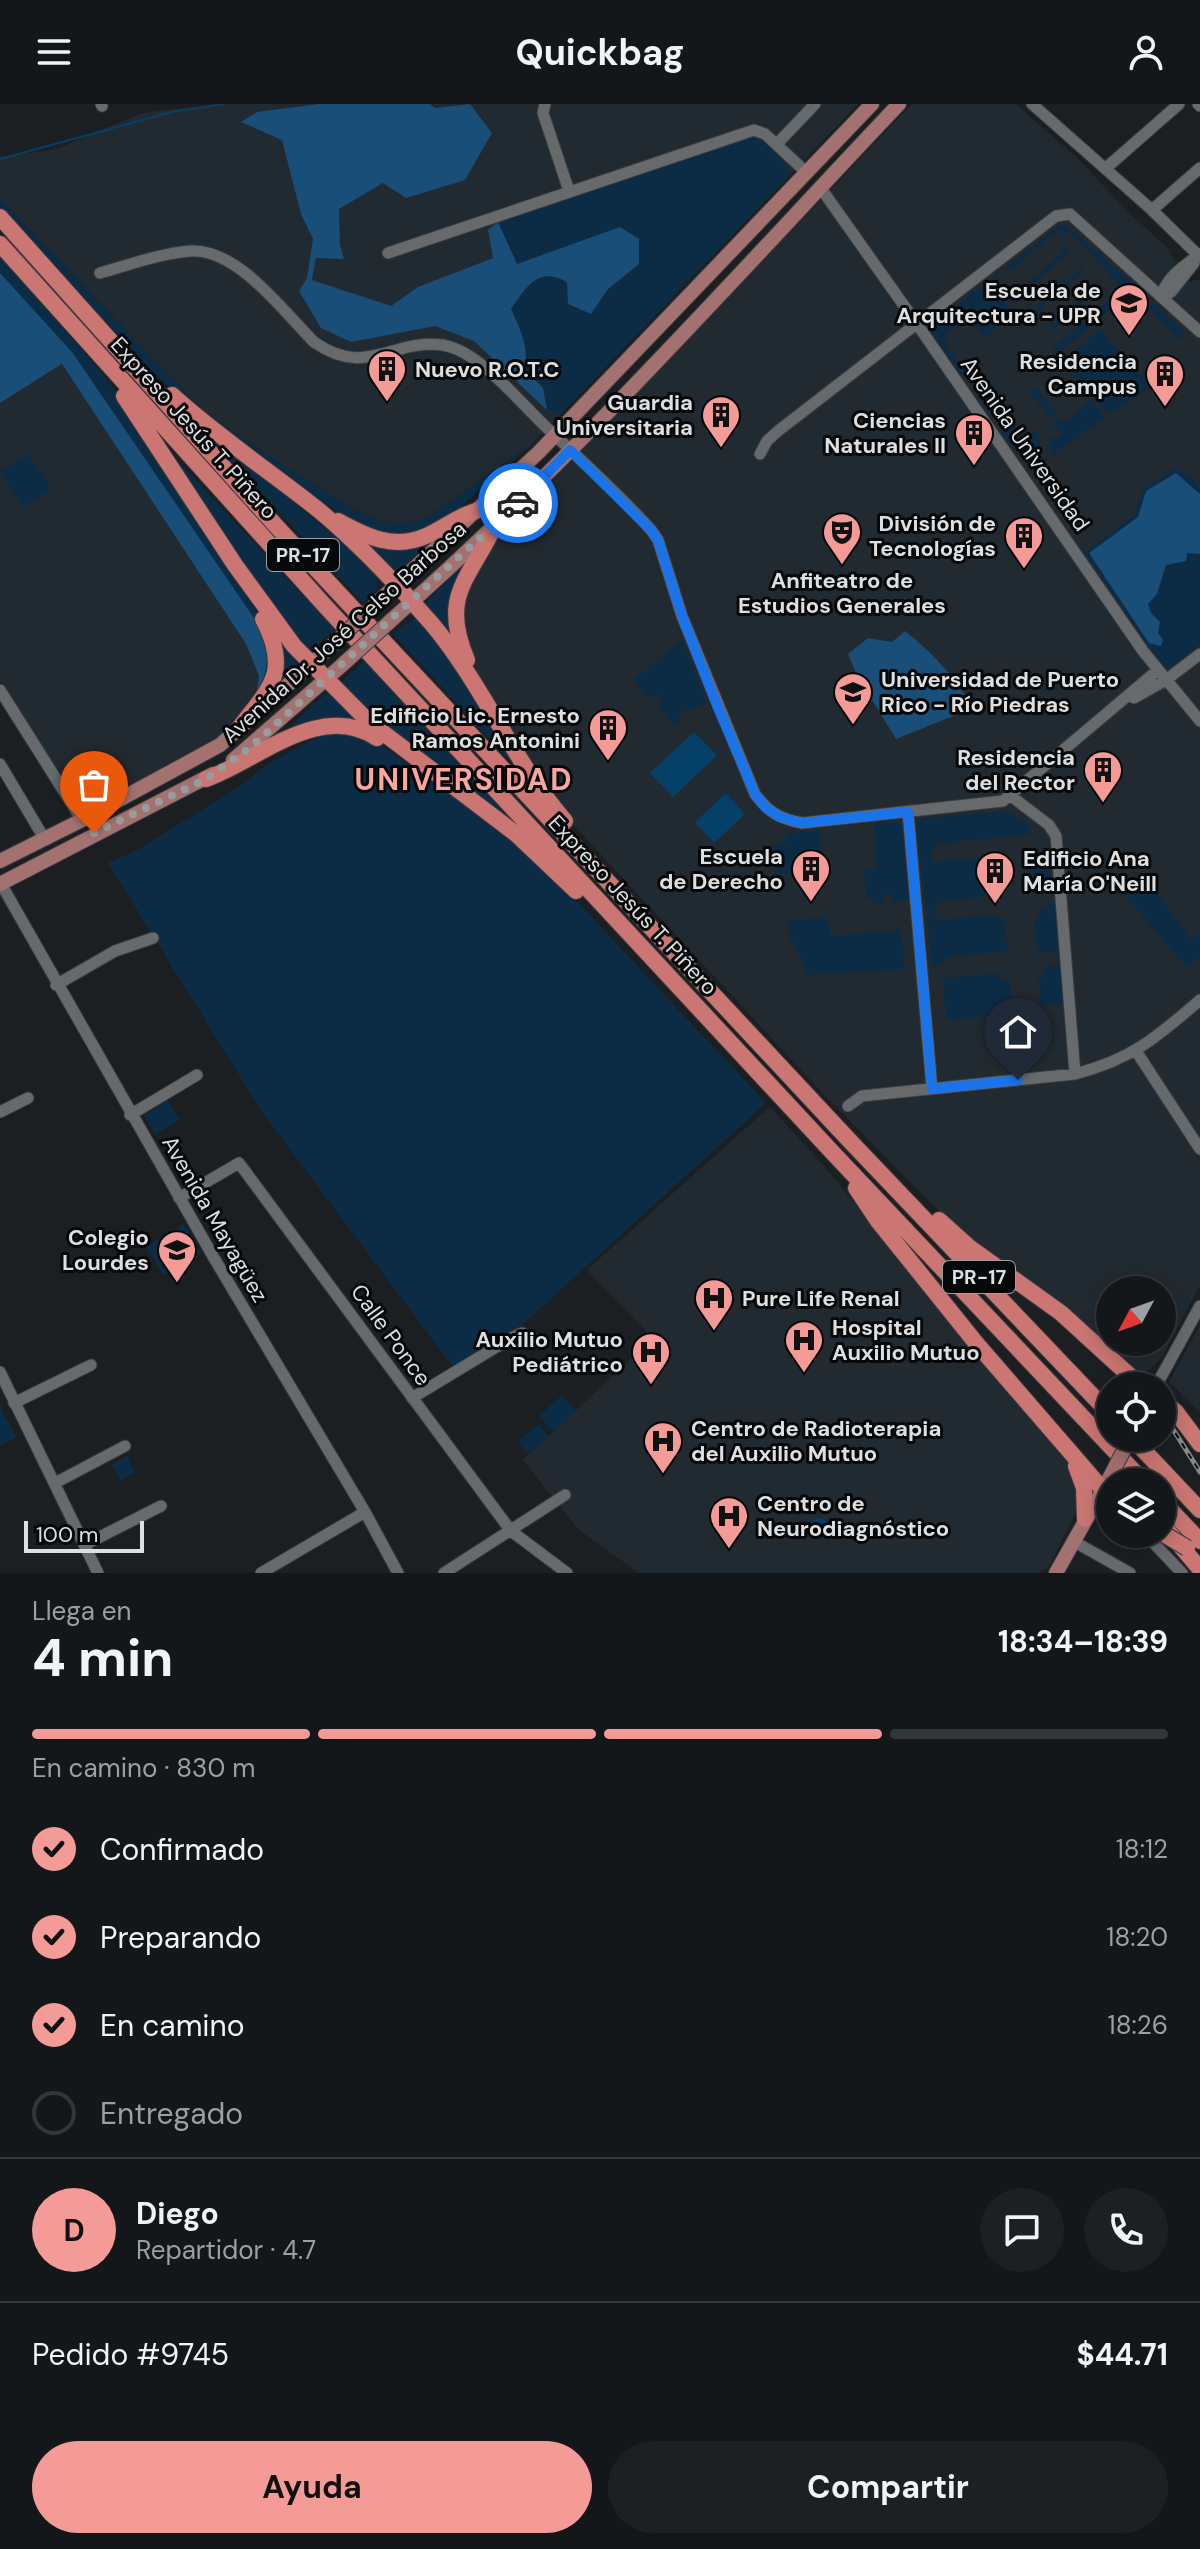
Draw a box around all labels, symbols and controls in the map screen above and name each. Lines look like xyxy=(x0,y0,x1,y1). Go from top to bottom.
text: Quickbag xyxy=(515,29,685,76)
icon: menu xyxy=(32,30,76,74)
icon: person xyxy=(1124,30,1168,74)
place label: Escuela de Arquitectura - UPR xyxy=(896,276,1101,330)
school or university icon: Escuela de Arquitectura - UPR xyxy=(1108,282,1150,337)
street label: Expreso Jesús T. Piñero xyxy=(104,331,284,525)
place label: Residencia Campus xyxy=(1019,347,1137,401)
building icon: Nuevo R.O.T.C xyxy=(366,348,408,403)
street label: Avenida Universidad xyxy=(954,351,1096,537)
building icon: Residencia Campus xyxy=(1144,353,1186,408)
place label: Nuevo R.O.T.C xyxy=(415,355,560,384)
place label: Guardia Universitaria xyxy=(556,388,693,442)
building icon: Guardia Universitaria xyxy=(700,394,742,449)
place label: Ciencias Naturales II xyxy=(824,406,946,460)
building icon: Ciencias Naturales II xyxy=(953,412,995,467)
courier xyxy=(478,463,558,543)
icon: car xyxy=(496,481,540,525)
place label: División de Tecnologías xyxy=(869,509,996,563)
theatre icon: Anfiteatro de Estudios Generales xyxy=(821,511,863,566)
street label: Avenida Dr. José Celso Barbosa xyxy=(216,515,472,749)
building icon: División de Tecnologías xyxy=(1003,515,1045,570)
road number: PR-17 xyxy=(267,539,339,571)
place label: Anfiteatro de Estudios Generales xyxy=(738,566,946,620)
place label: Universidad de Puerto Rico - Río Piedras xyxy=(881,665,1119,719)
school or university icon: Universidad de Puerto Rico - Río Piedras xyxy=(832,671,874,726)
place label: Edificio Lic. Ernesto Ramos Antonini xyxy=(370,701,580,755)
building icon: Edificio Lic. Ernesto Ramos Antonini xyxy=(587,707,629,762)
place label: Residencia del Rector xyxy=(957,743,1075,797)
building icon: Residencia del Rector xyxy=(1082,749,1124,804)
pin xyxy=(60,751,128,833)
district label: UNIVERSIDAD xyxy=(355,760,573,799)
icon: bag xyxy=(72,763,116,807)
street label: Expreso Jesús T. Piñero xyxy=(542,809,724,1001)
place label: Escuela de Derecho xyxy=(659,842,783,896)
place label: Edificio Ana María O'Neill xyxy=(1023,844,1157,898)
building icon: Escuela de Derecho xyxy=(790,848,832,903)
building icon: Edificio Ana María O'Neill xyxy=(974,850,1016,905)
pin xyxy=(984,998,1052,1080)
icon: home xyxy=(996,1010,1040,1054)
street label: Avenida Mayagüez xyxy=(156,1130,274,1308)
place label: Colegio Lourdes xyxy=(62,1223,149,1277)
school or university icon: Colegio Lourdes xyxy=(156,1229,198,1284)
road number: PR-17 xyxy=(943,1261,1015,1293)
north arrow xyxy=(1096,1276,1176,1356)
map controls xyxy=(1096,1276,1176,1548)
hospital icon: Pure Life Renal xyxy=(693,1277,735,1332)
street label: Calle Ponce xyxy=(344,1278,438,1392)
place label: Pure Life Renal xyxy=(742,1284,900,1313)
place label: Hospital Auxilio Mutuo xyxy=(832,1313,980,1367)
hospital icon: Hospital Auxilio Mutuo xyxy=(783,1319,825,1374)
place label: Auxilio Mutuo Pediátrico xyxy=(475,1325,623,1379)
hospital icon: Auxilio Mutuo Pediátrico xyxy=(630,1331,672,1386)
button: locate xyxy=(1096,1372,1176,1452)
place label: Centro de Radioterapia del Auxilio Mutuo xyxy=(691,1414,941,1468)
hospital icon: Centro de Radioterapia del Auxilio Mutuo xyxy=(642,1420,684,1475)
button: layers xyxy=(1096,1468,1176,1548)
place label: Centro de Neurodiagnóstico xyxy=(757,1489,949,1543)
hospital icon: Centro de Neurodiagnóstico xyxy=(708,1495,750,1550)
scale bar xyxy=(24,1517,144,1553)
text: 100 m xyxy=(36,1520,98,1549)
text: Llega en xyxy=(32,1594,131,1628)
text: 18:34–18:39 xyxy=(998,1622,1168,1661)
text: 4 min xyxy=(32,1624,173,1692)
text: En camino · 830 m xyxy=(32,1751,255,1785)
icon: check xyxy=(32,1827,76,1871)
text: Confirmado xyxy=(100,1830,264,1869)
text: 18:12 xyxy=(1116,1832,1168,1866)
icon: check xyxy=(32,1915,76,1959)
text: Preparando xyxy=(100,1918,261,1957)
text: 18:20 xyxy=(1106,1920,1168,1954)
icon: check xyxy=(32,2003,76,2047)
text: En camino xyxy=(100,2006,245,2045)
text: 18:26 xyxy=(1108,2008,1168,2042)
text: Entregado xyxy=(100,2094,243,2133)
button: chat xyxy=(980,2188,1064,2272)
button: phone xyxy=(1084,2188,1168,2272)
text: Diego xyxy=(136,2194,219,2233)
text: D xyxy=(63,2211,85,2250)
text: Repartidor · 4.7 xyxy=(136,2233,316,2267)
text: Pedido #9745 xyxy=(32,2335,229,2374)
text: $44.71 xyxy=(1077,2335,1168,2374)
button: Ayuda xyxy=(32,2441,592,2533)
button: Compartir xyxy=(608,2441,1168,2533)

